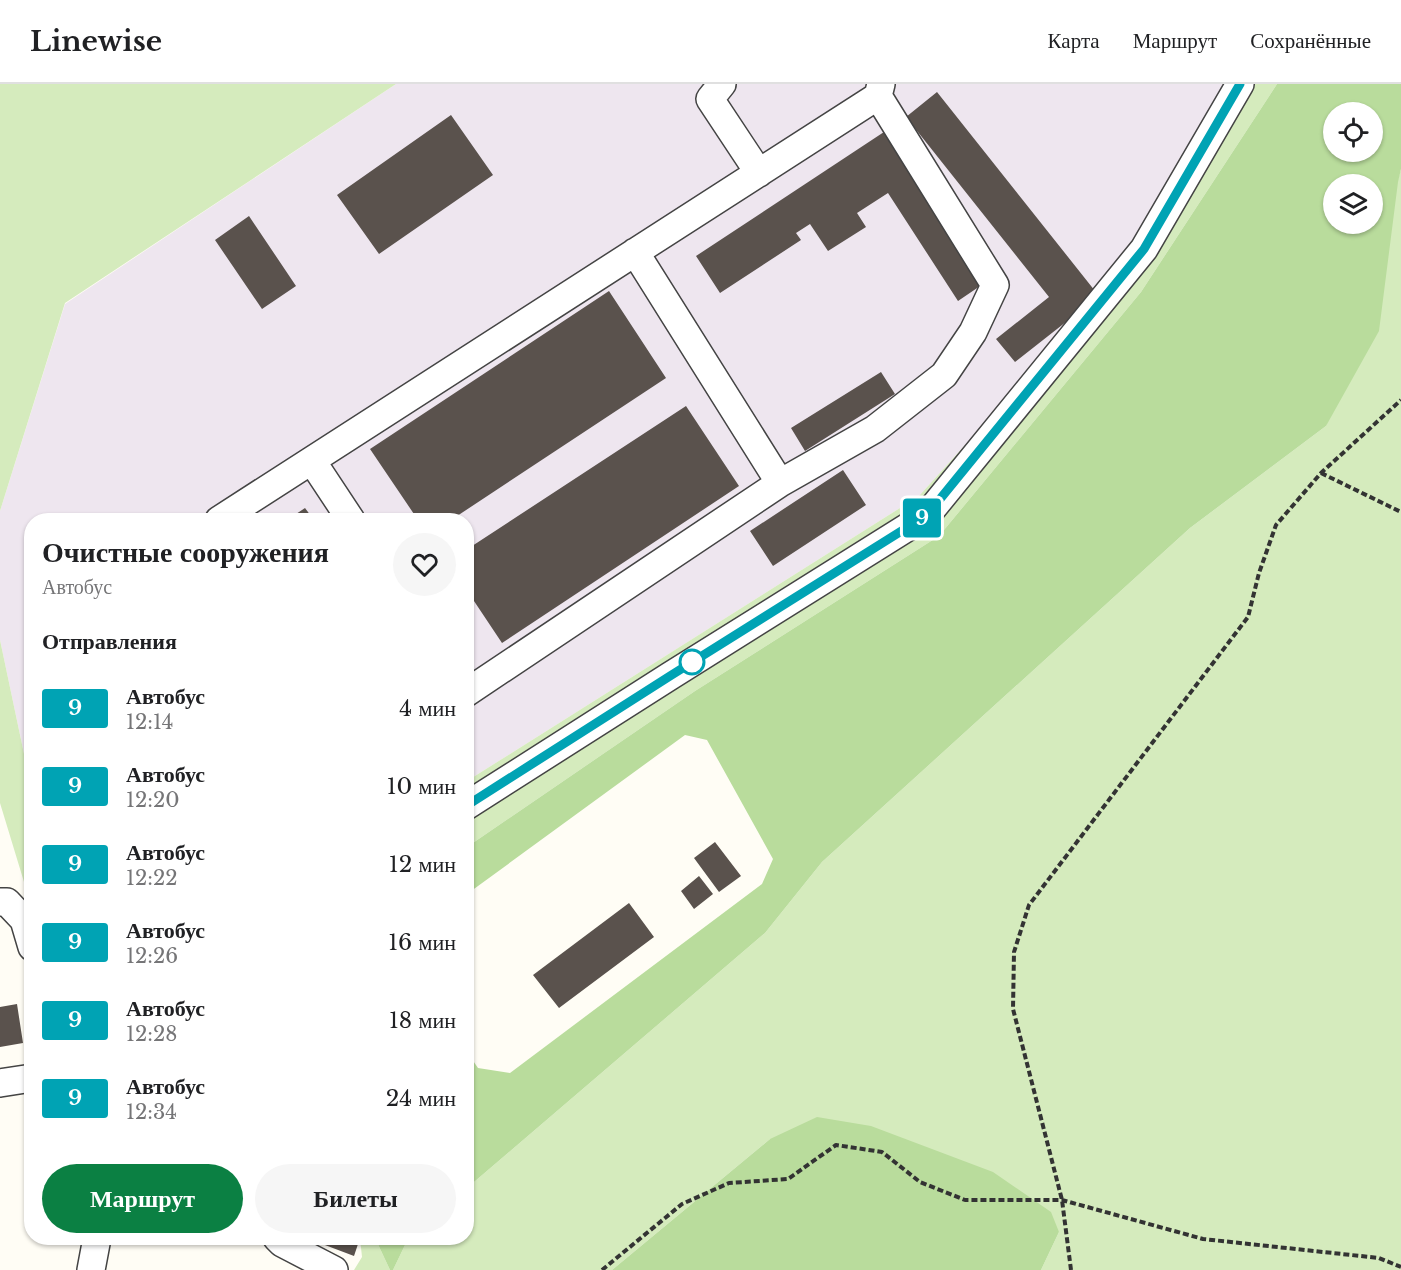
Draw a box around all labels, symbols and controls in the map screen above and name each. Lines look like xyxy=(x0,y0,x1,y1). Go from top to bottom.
text: Linewise xyxy=(30,24,162,59)
text: Карта xyxy=(1048,28,1100,54)
text: Маршрут xyxy=(1133,28,1217,54)
text: Сохранённые xyxy=(1250,28,1371,54)
map controls xyxy=(1323,102,1383,234)
button: locate xyxy=(1323,102,1383,162)
button: layers xyxy=(1323,174,1383,234)
line badge: 9 xyxy=(902,498,942,538)
text: 9 xyxy=(915,505,929,531)
button: heart xyxy=(393,533,456,596)
text: Очистные сооружения xyxy=(42,535,329,570)
text: Автобус xyxy=(42,575,112,599)
text: Отправления xyxy=(42,628,177,655)
unlabelled marker xyxy=(679,649,705,675)
text: Автобус xyxy=(126,683,205,710)
text: 9 xyxy=(68,695,82,721)
text: 4 мин xyxy=(399,695,456,722)
text: 12:14 xyxy=(126,710,174,734)
text: Автобус xyxy=(126,761,205,788)
text: 9 xyxy=(68,773,82,799)
text: 10 мин xyxy=(387,773,456,800)
text: 12:20 xyxy=(126,788,180,812)
text: Автобус xyxy=(126,839,205,866)
text: 9 xyxy=(68,851,82,877)
text: 12 мин xyxy=(389,851,456,878)
text: 12:22 xyxy=(126,866,178,890)
text: Автобус xyxy=(126,917,205,944)
text: 9 xyxy=(68,929,82,955)
text: 16 мин xyxy=(388,929,456,956)
text: 12:26 xyxy=(126,944,178,968)
text: Автобус xyxy=(126,995,205,1022)
text: 9 xyxy=(68,1007,82,1033)
text: 18 мин xyxy=(389,1007,456,1034)
text: 12:28 xyxy=(126,1022,177,1046)
text: Автобус xyxy=(126,1073,205,1100)
text: 9 xyxy=(68,1085,82,1111)
text: 24 мин xyxy=(386,1085,456,1112)
text: 12:34 xyxy=(126,1100,177,1124)
button: Маршрут xyxy=(42,1164,243,1233)
button: Билеты xyxy=(255,1164,456,1233)

